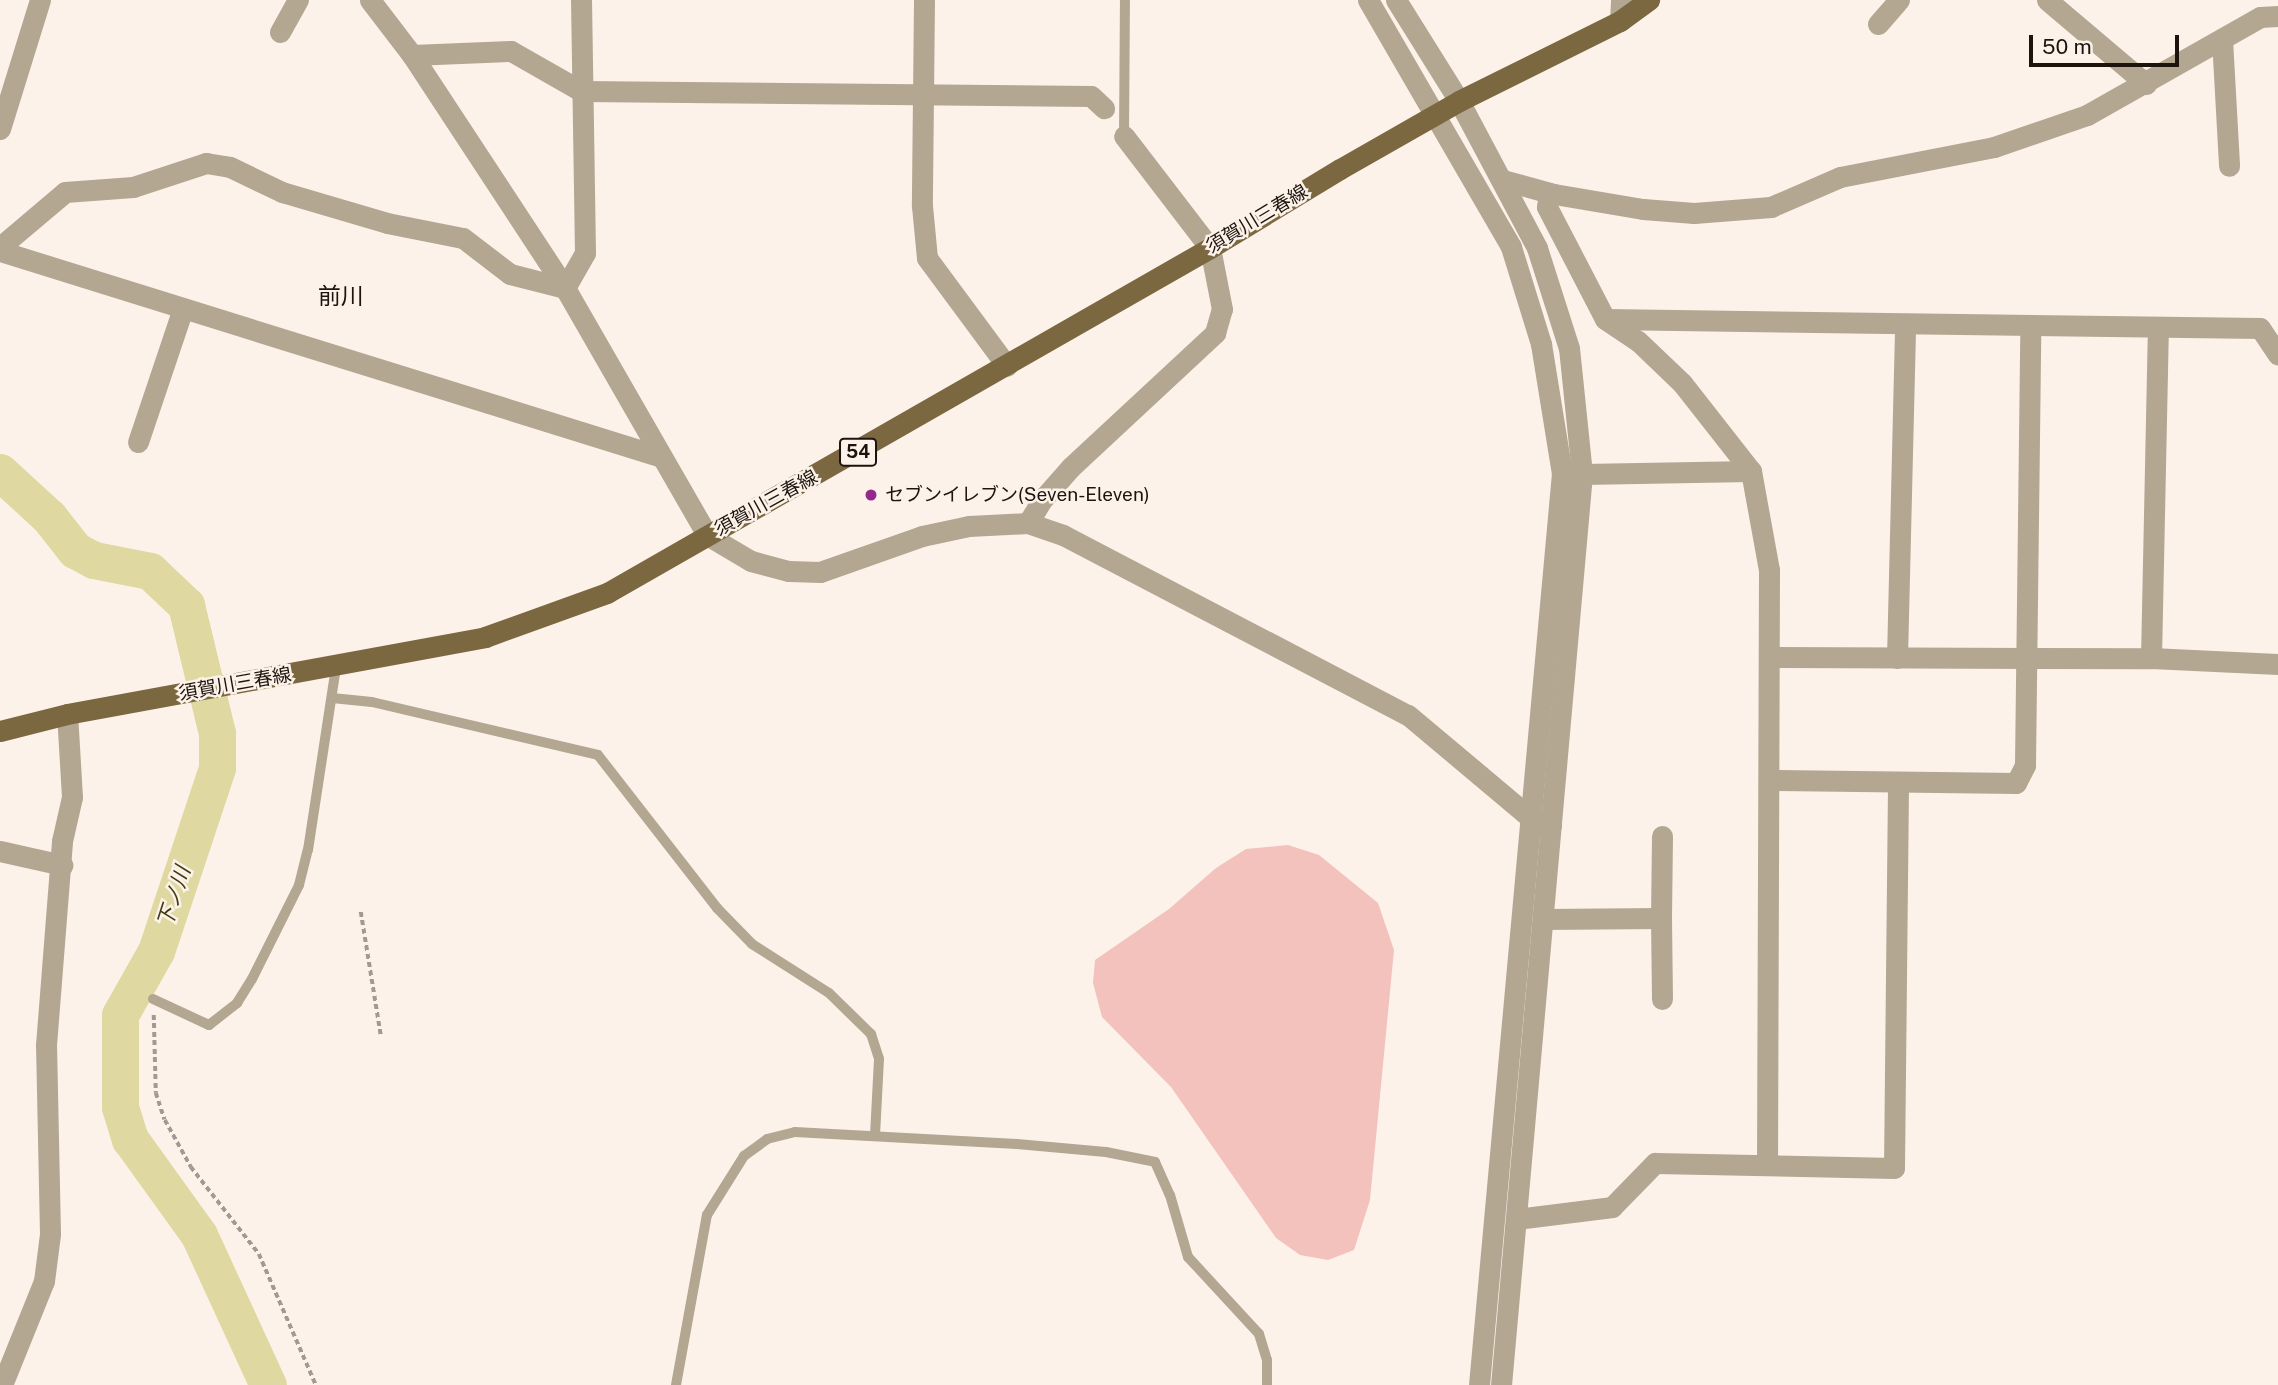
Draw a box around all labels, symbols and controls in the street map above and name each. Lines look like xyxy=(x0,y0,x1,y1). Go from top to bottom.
scale bar xyxy=(2033,21,2184,65)
text: 50 m xyxy=(2042,34,2092,59)
street label: 須賀川三春線 xyxy=(1202,180,1312,258)
district label: 前川 xyxy=(318,282,364,310)
road number: 54 xyxy=(839,438,877,466)
street label: 須賀川三春線 xyxy=(711,465,821,541)
place label: セブンイレブン(Seven-Eleven) xyxy=(885,484,1150,506)
marker: セブンイレブン(Seven-Eleven) xyxy=(863,487,879,503)
street label: 須賀川三春線 xyxy=(177,663,293,705)
water label: 下ノ川 xyxy=(152,863,196,931)

